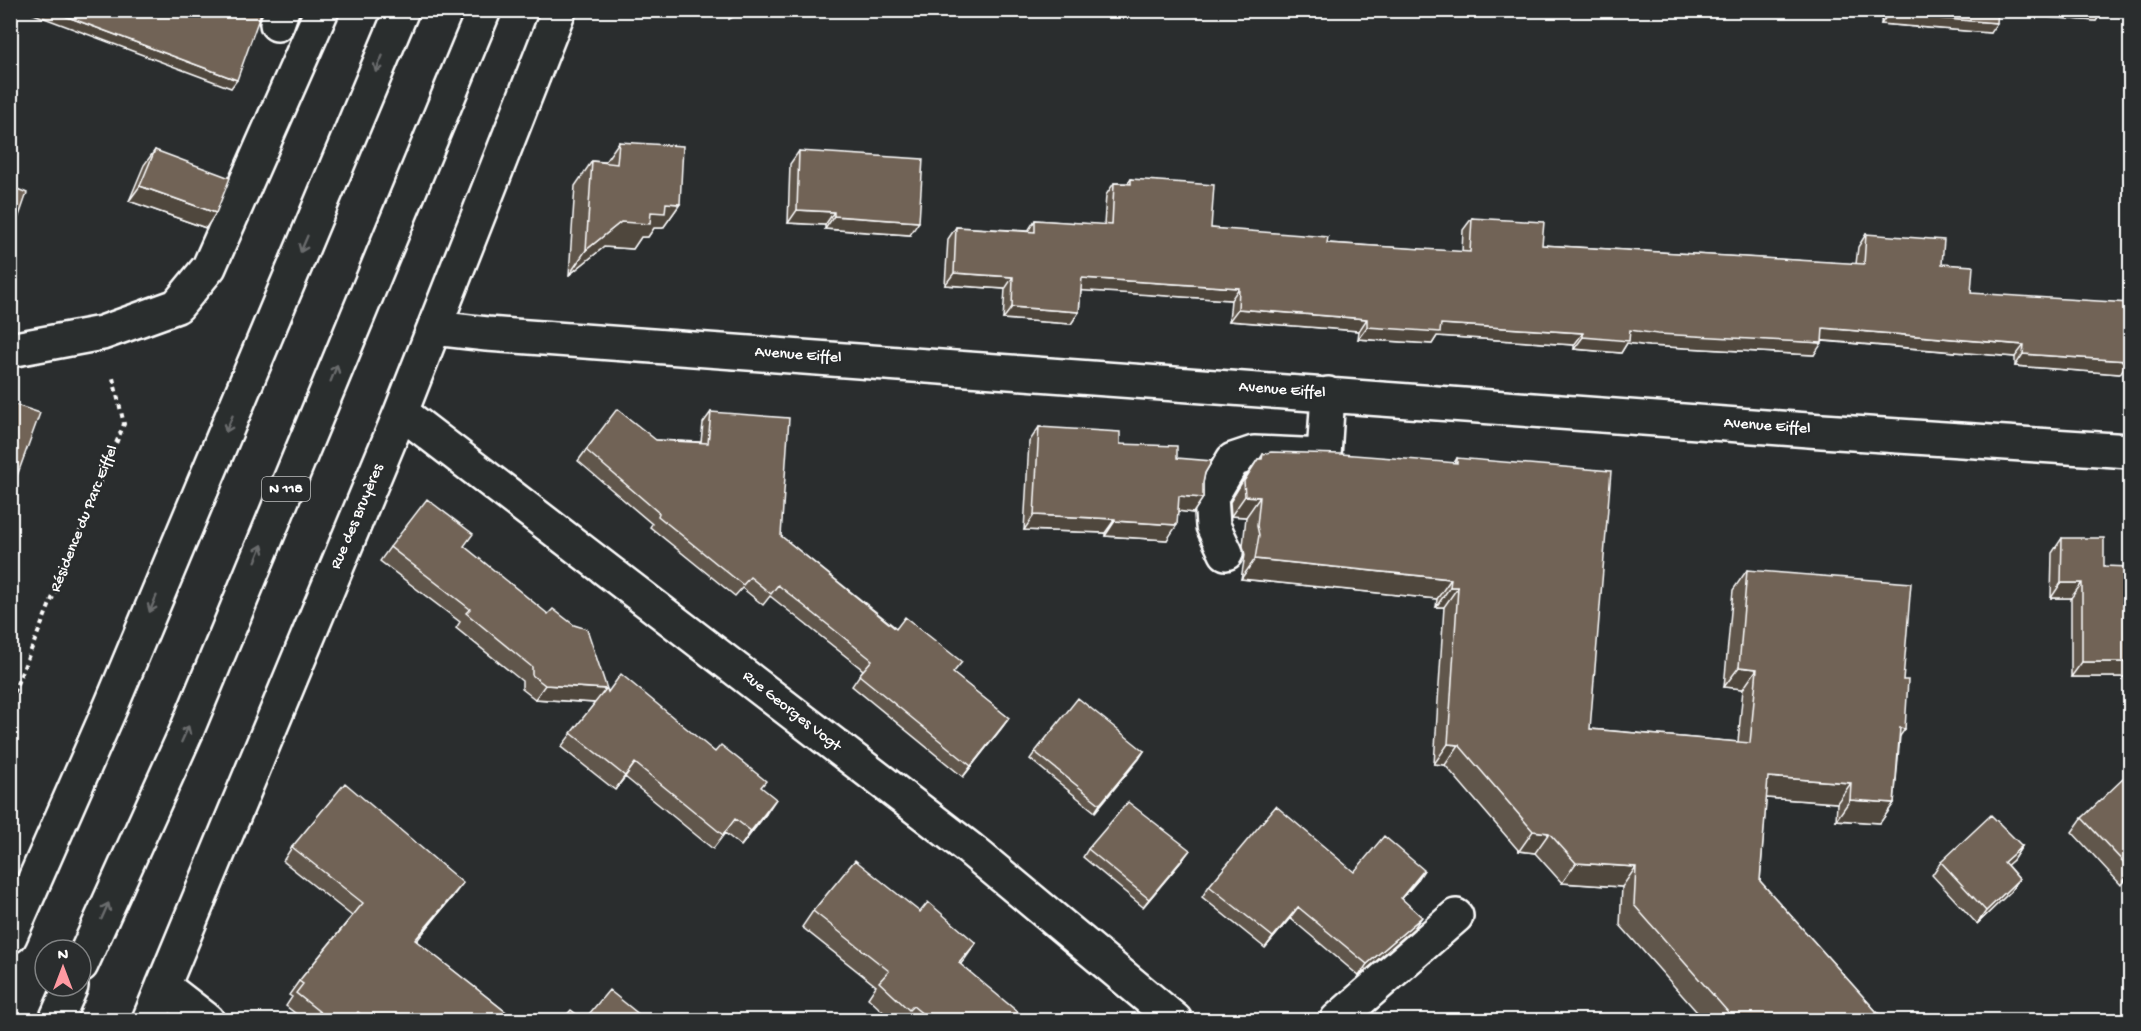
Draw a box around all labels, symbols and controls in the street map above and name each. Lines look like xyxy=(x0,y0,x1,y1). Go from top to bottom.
one-way arrow xyxy=(373,55,384,73)
one-way arrow xyxy=(298,235,309,253)
street label: Avenue Eiffel xyxy=(754,343,842,369)
one-way arrow xyxy=(329,365,340,383)
street label: Avenue Eiffel xyxy=(1238,378,1326,404)
street label: Avenue Eiffel xyxy=(1723,414,1811,440)
one-way arrow xyxy=(223,415,234,433)
street label: Résidence du Parc Eiffel xyxy=(47,443,123,595)
street label: Rue des Bruyères xyxy=(327,460,389,573)
road number: N 118 xyxy=(262,477,310,501)
one-way arrow xyxy=(254,545,266,563)
one-way arrow xyxy=(147,595,158,613)
street label: Rue Georges Vogt xyxy=(738,668,845,757)
one-way arrow xyxy=(180,725,191,743)
one-way arrow xyxy=(100,903,111,921)
north arrow xyxy=(33,938,93,998)
text: N xyxy=(58,947,69,966)

